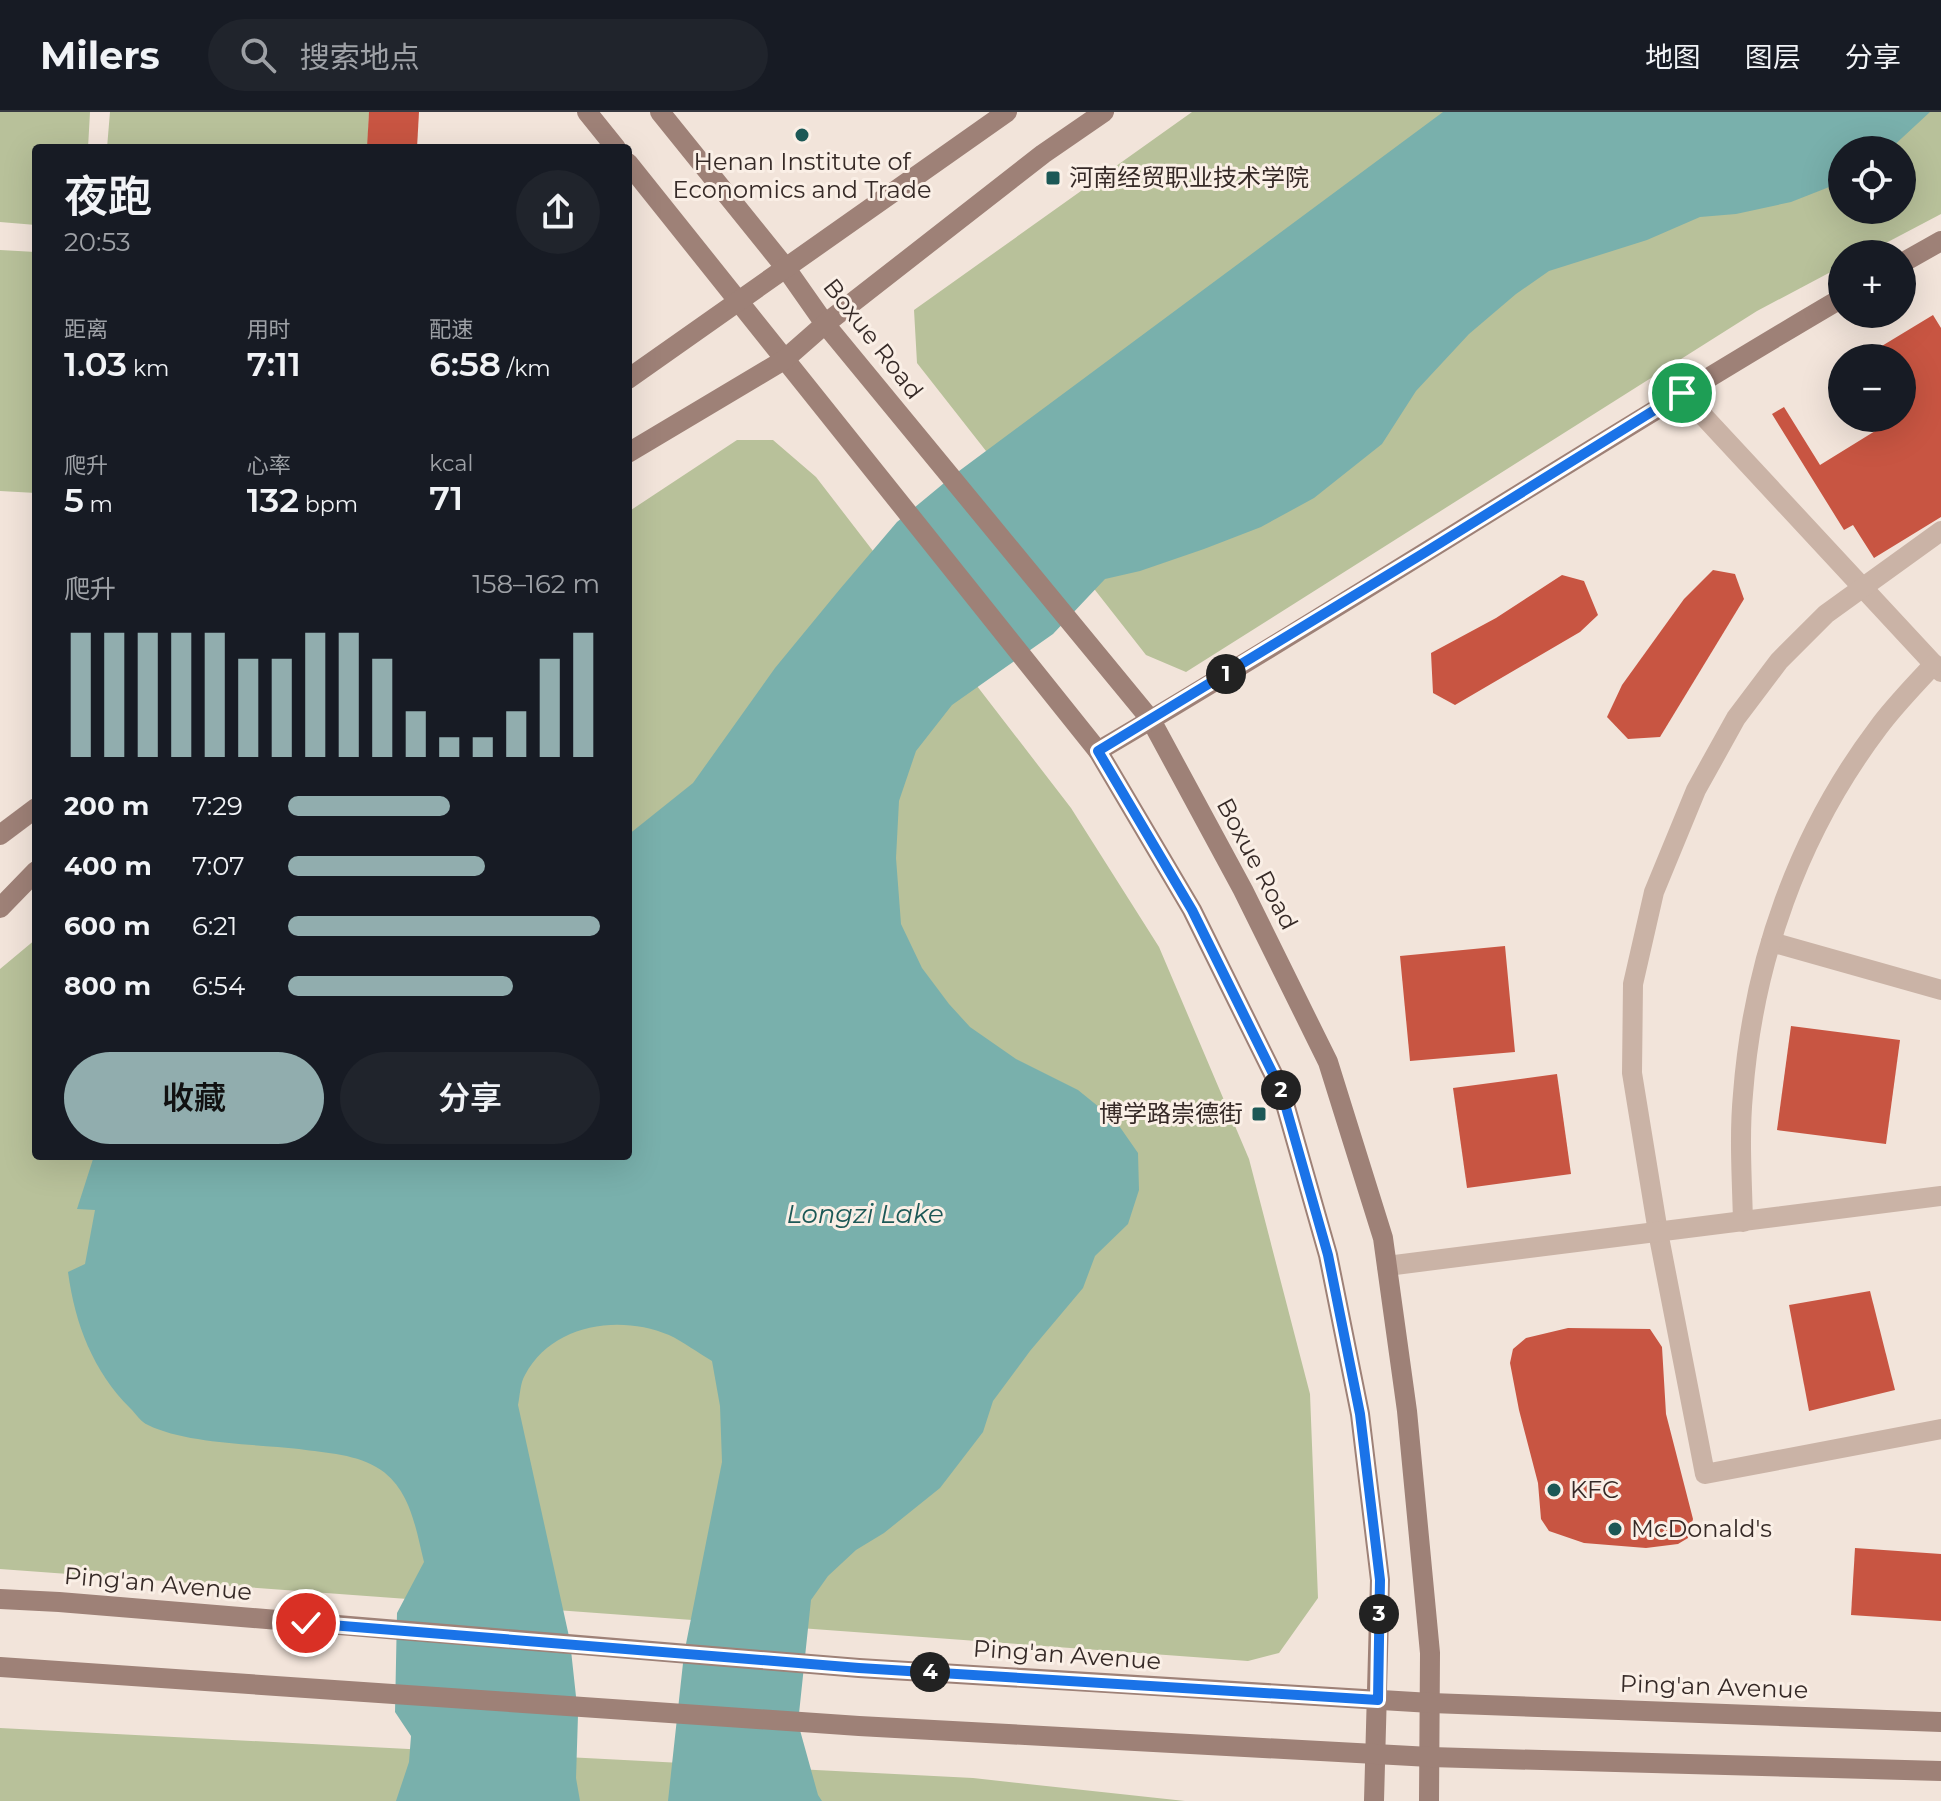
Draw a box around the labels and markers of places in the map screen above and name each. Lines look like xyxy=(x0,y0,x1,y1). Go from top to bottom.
marker: Henan Institute of Economics and Trade xyxy=(793,126,811,144)
place label: Henan Institute of Economics and Trade xyxy=(673,147,931,204)
place label: 河南经贸职业技术学院 xyxy=(1069,163,1309,192)
marker: 河南经贸职业技术学院 xyxy=(1044,169,1062,187)
pin xyxy=(1648,359,1716,427)
pin: 1 xyxy=(1206,654,1246,694)
pin: 2 xyxy=(1261,1070,1301,1110)
place label: 博学路崇德街 xyxy=(1099,1099,1243,1128)
marker: 博学路崇德街 xyxy=(1250,1105,1268,1123)
place label: KFC xyxy=(1570,1475,1619,1504)
marker: KFC xyxy=(1545,1481,1563,1499)
place label: McDonald's xyxy=(1631,1514,1772,1543)
marker: McDonald's xyxy=(1606,1520,1624,1538)
pin xyxy=(272,1589,340,1657)
pin: 3 xyxy=(1359,1594,1399,1634)
pin: 4 xyxy=(910,1652,950,1692)

